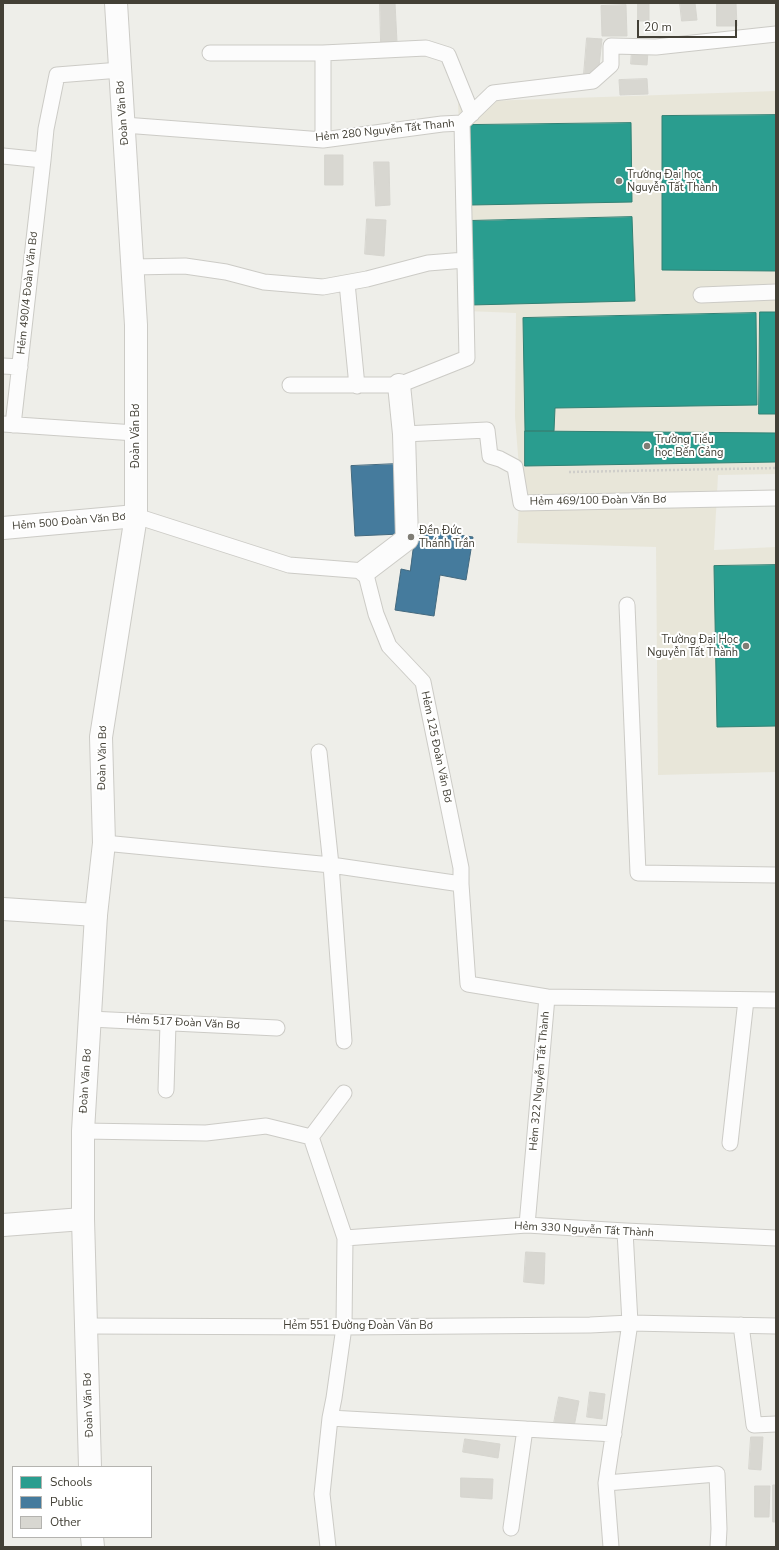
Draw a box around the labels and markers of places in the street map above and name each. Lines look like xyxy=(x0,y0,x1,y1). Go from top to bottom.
place label: Trường Đại học Nguyễn Tất Thành xyxy=(627,168,718,194)
marker: Trường Đại học Nguyễn Tất Thành xyxy=(614,176,624,186)
place label: Trường Tiểu học Bến Cảng xyxy=(655,433,723,459)
marker: Trường Tiểu học Bến Cảng xyxy=(642,441,652,451)
place label: Đền Đức Thánh Trần xyxy=(419,524,475,550)
marker: Đền Đức Thánh Trần xyxy=(406,532,416,542)
place label: Trường Đại Học Nguyễn Tất Thành xyxy=(647,633,738,659)
marker: Trường Đại Học Nguyễn Tất Thành xyxy=(741,641,751,651)

